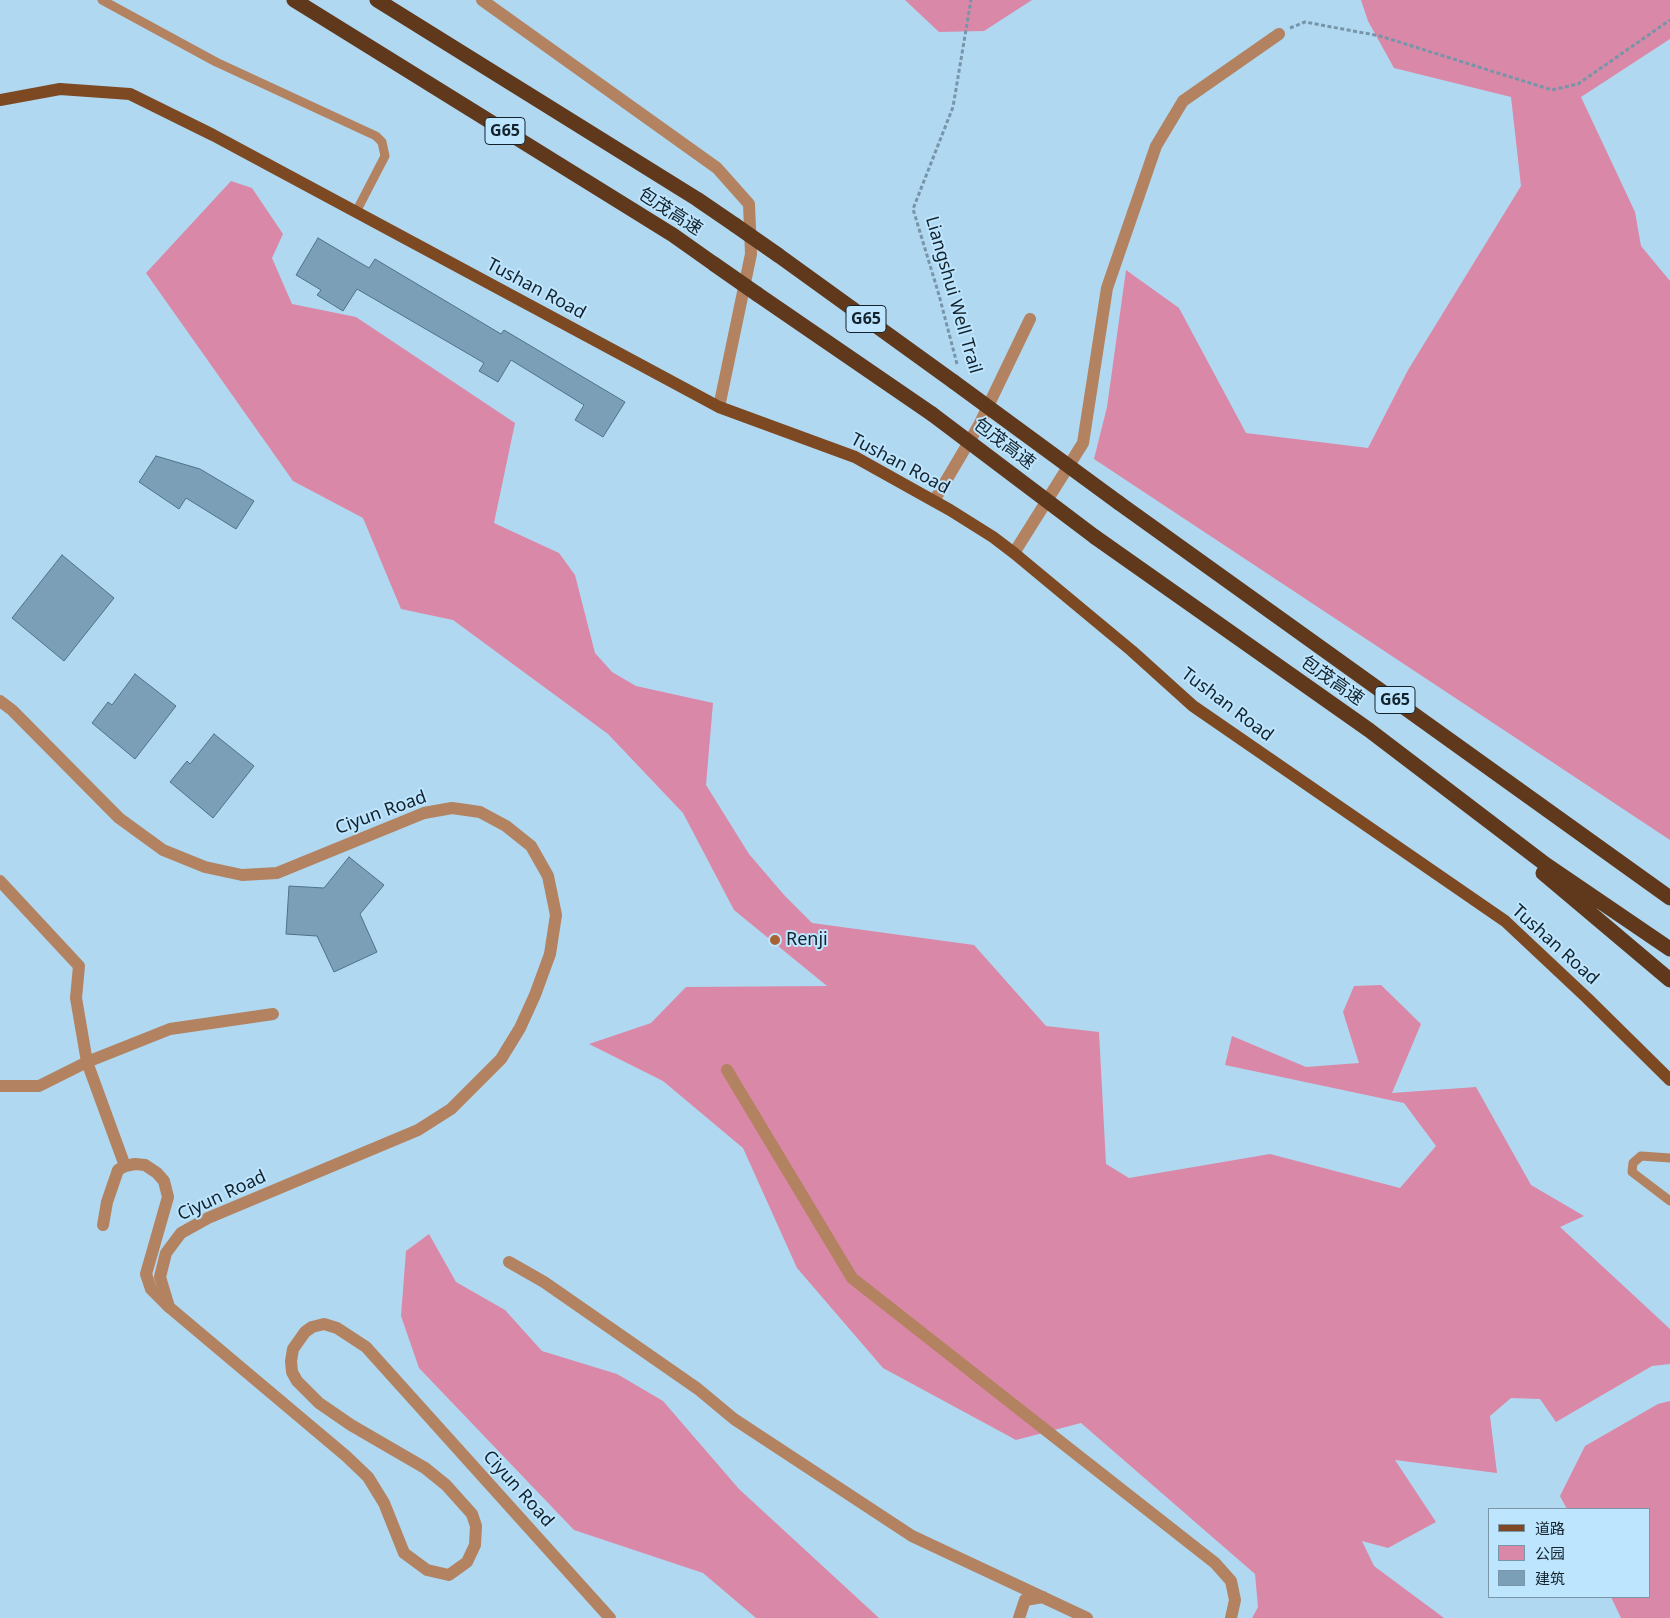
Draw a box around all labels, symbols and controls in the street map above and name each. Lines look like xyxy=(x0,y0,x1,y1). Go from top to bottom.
road number: G65 xyxy=(485,118,525,144)
street label: 包茂高速 xyxy=(634,183,706,241)
street label: Liangshui Well Trail xyxy=(920,214,986,376)
street label: Tushan Road xyxy=(483,254,589,324)
road number: G65 xyxy=(846,306,886,332)
street label: 包茂高速 xyxy=(969,414,1039,474)
street label: Tushan Road xyxy=(847,429,953,499)
street label: 包茂高速 xyxy=(1296,652,1368,710)
street label: Tushan Road xyxy=(1177,664,1277,746)
road number: G65 xyxy=(1375,686,1415,714)
street label: Ciyun Road xyxy=(332,787,430,839)
street label: Tushan Road xyxy=(1507,900,1603,990)
place label: Renji xyxy=(786,929,828,951)
marker: Renji xyxy=(768,933,782,947)
street label: Ciyun Road xyxy=(174,1166,270,1226)
street label: Ciyun Road xyxy=(478,1446,558,1532)
legend xyxy=(1488,1508,1650,1598)
text: 道路 xyxy=(1535,1518,1565,1538)
text: 公园 xyxy=(1535,1543,1565,1563)
text: 建筑 xyxy=(1535,1568,1565,1588)

